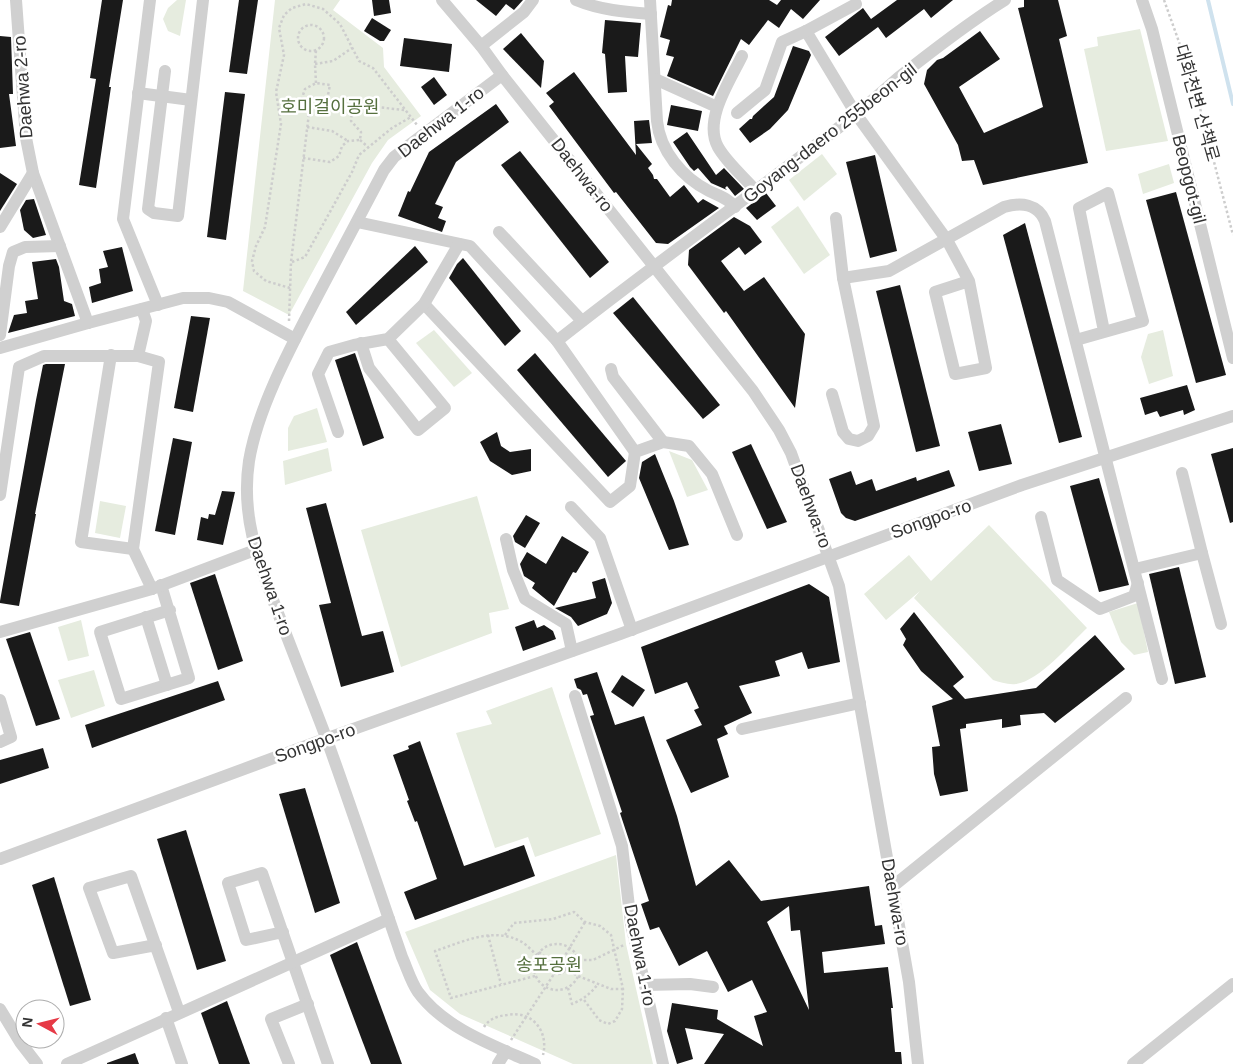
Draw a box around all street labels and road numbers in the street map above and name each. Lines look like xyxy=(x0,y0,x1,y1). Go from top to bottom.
street label: Daehwa 2-ro xyxy=(9,35,37,139)
street label: 대화천변 산책로 xyxy=(1171,42,1223,164)
street label: Goyang-daero 255beon-gil xyxy=(739,59,921,207)
street label: Daehwa 1-ro xyxy=(394,82,488,162)
street label: Beopgot-gil xyxy=(1168,132,1210,226)
street label: Daehwa-ro xyxy=(547,134,617,216)
street label: Daehwa-ro xyxy=(787,461,835,551)
street label: Songpo-ro xyxy=(888,495,974,543)
street label: Daehwa 1-ro xyxy=(244,534,296,638)
street label: Songpo-ro xyxy=(272,719,358,767)
street label: Daehwa-ro xyxy=(878,857,912,947)
street label: Daehwa 1-ro xyxy=(620,903,660,1007)

